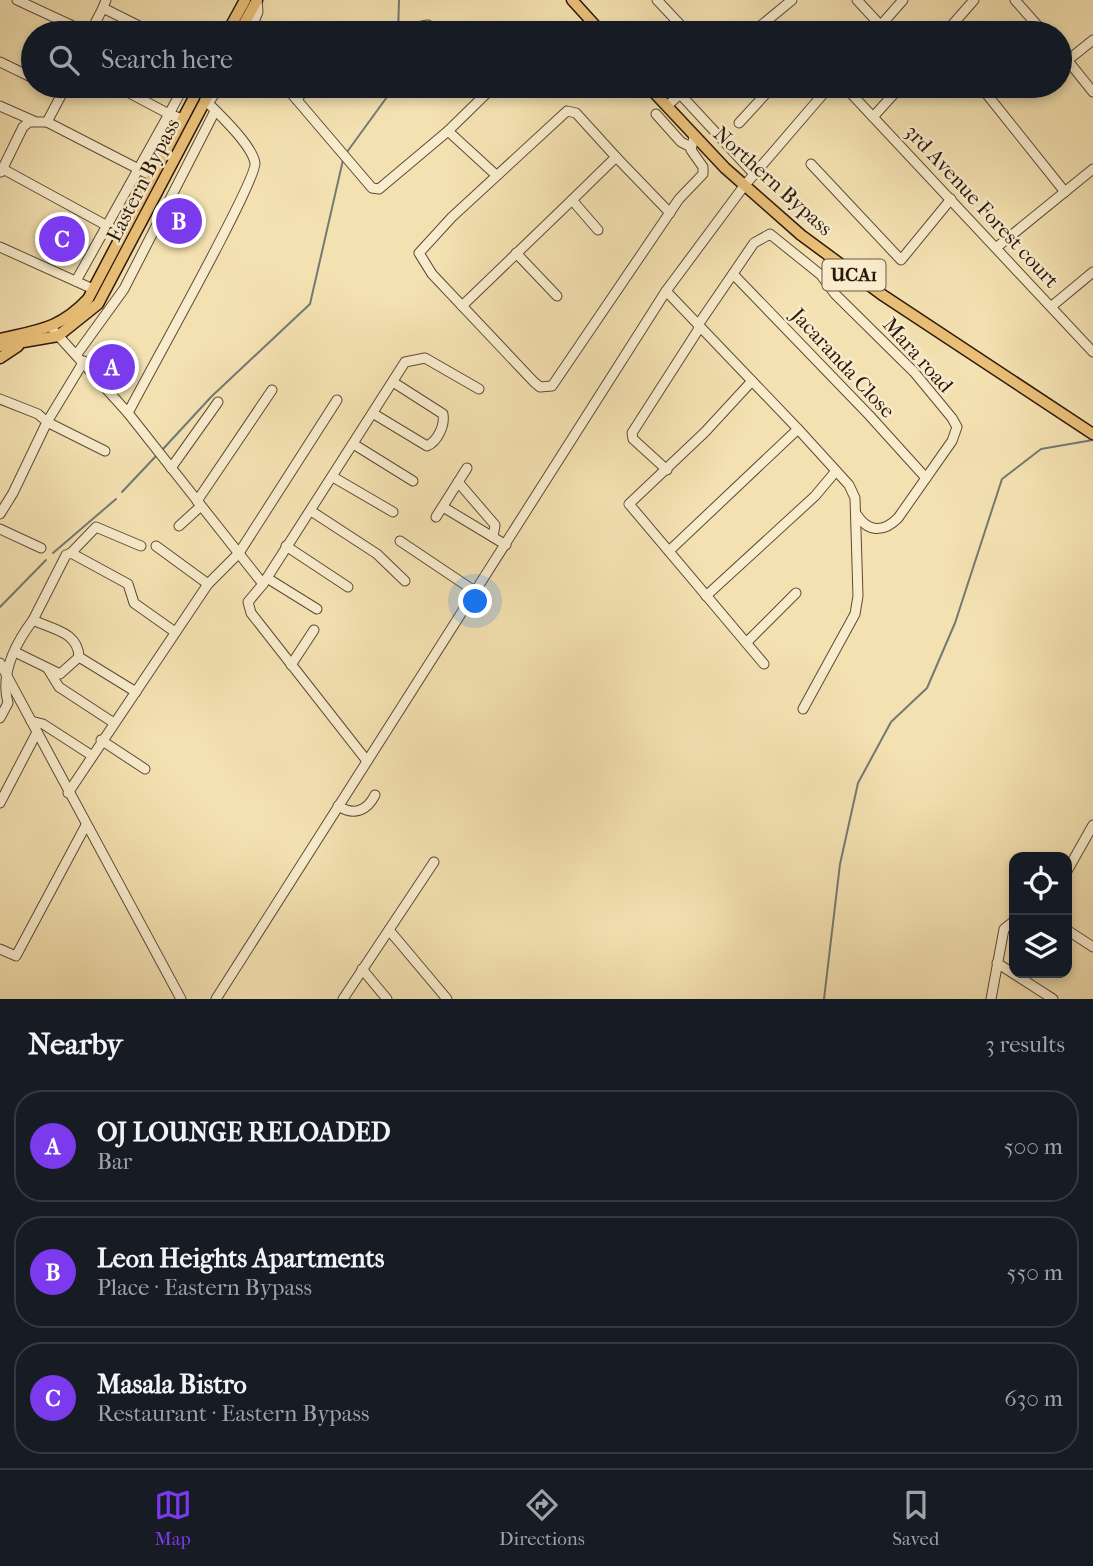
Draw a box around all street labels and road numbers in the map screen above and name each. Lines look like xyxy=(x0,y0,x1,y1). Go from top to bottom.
street label: Eastern Bypass xyxy=(101,114,185,246)
street label: 3rd Avenue Forest court xyxy=(900,119,1064,293)
street label: Northern Bypass xyxy=(709,121,838,241)
road number: UCA1 xyxy=(822,260,886,290)
street label: Jacaranda Close xyxy=(785,302,900,423)
street label: Mara road xyxy=(878,313,958,398)

